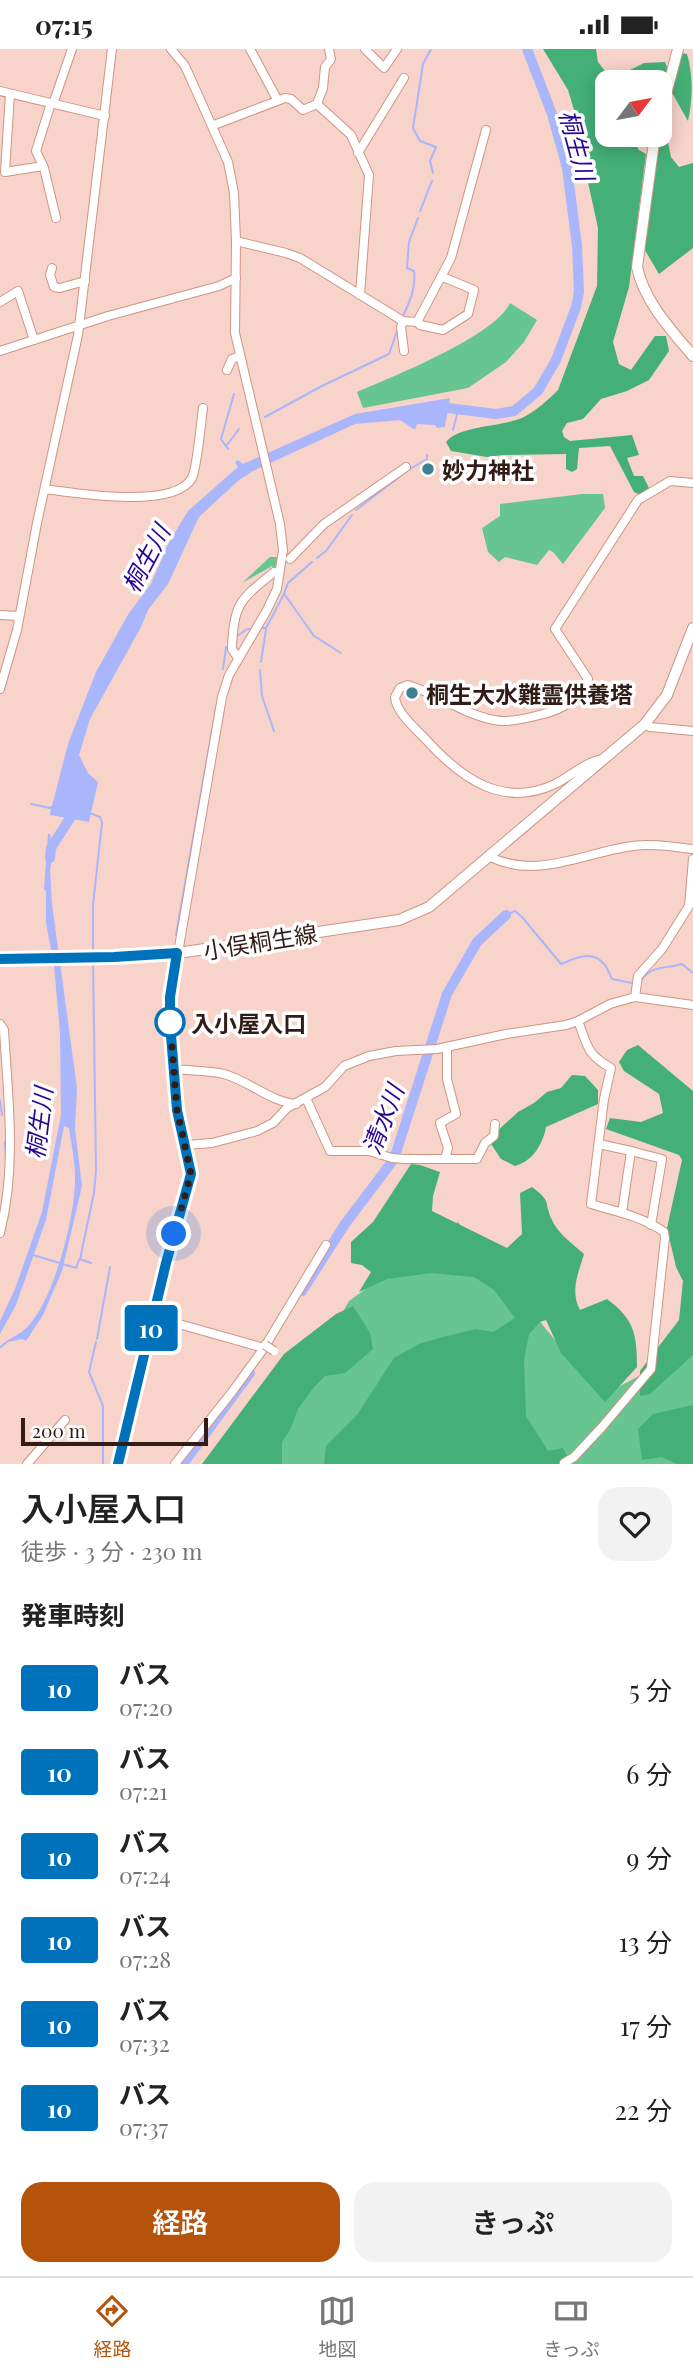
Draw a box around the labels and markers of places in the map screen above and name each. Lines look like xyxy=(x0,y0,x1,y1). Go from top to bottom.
place label: 妙力神社 xyxy=(442,454,534,485)
marker: 妙力神社 xyxy=(420,461,436,477)
place label: 桐生大水難霊供養塔 xyxy=(426,678,633,709)
marker: 桐生大水難霊供養塔 xyxy=(404,685,420,701)
marker: 入小屋入口 xyxy=(155,1007,185,1037)
place label: 入小屋入口 xyxy=(191,1007,306,1038)

